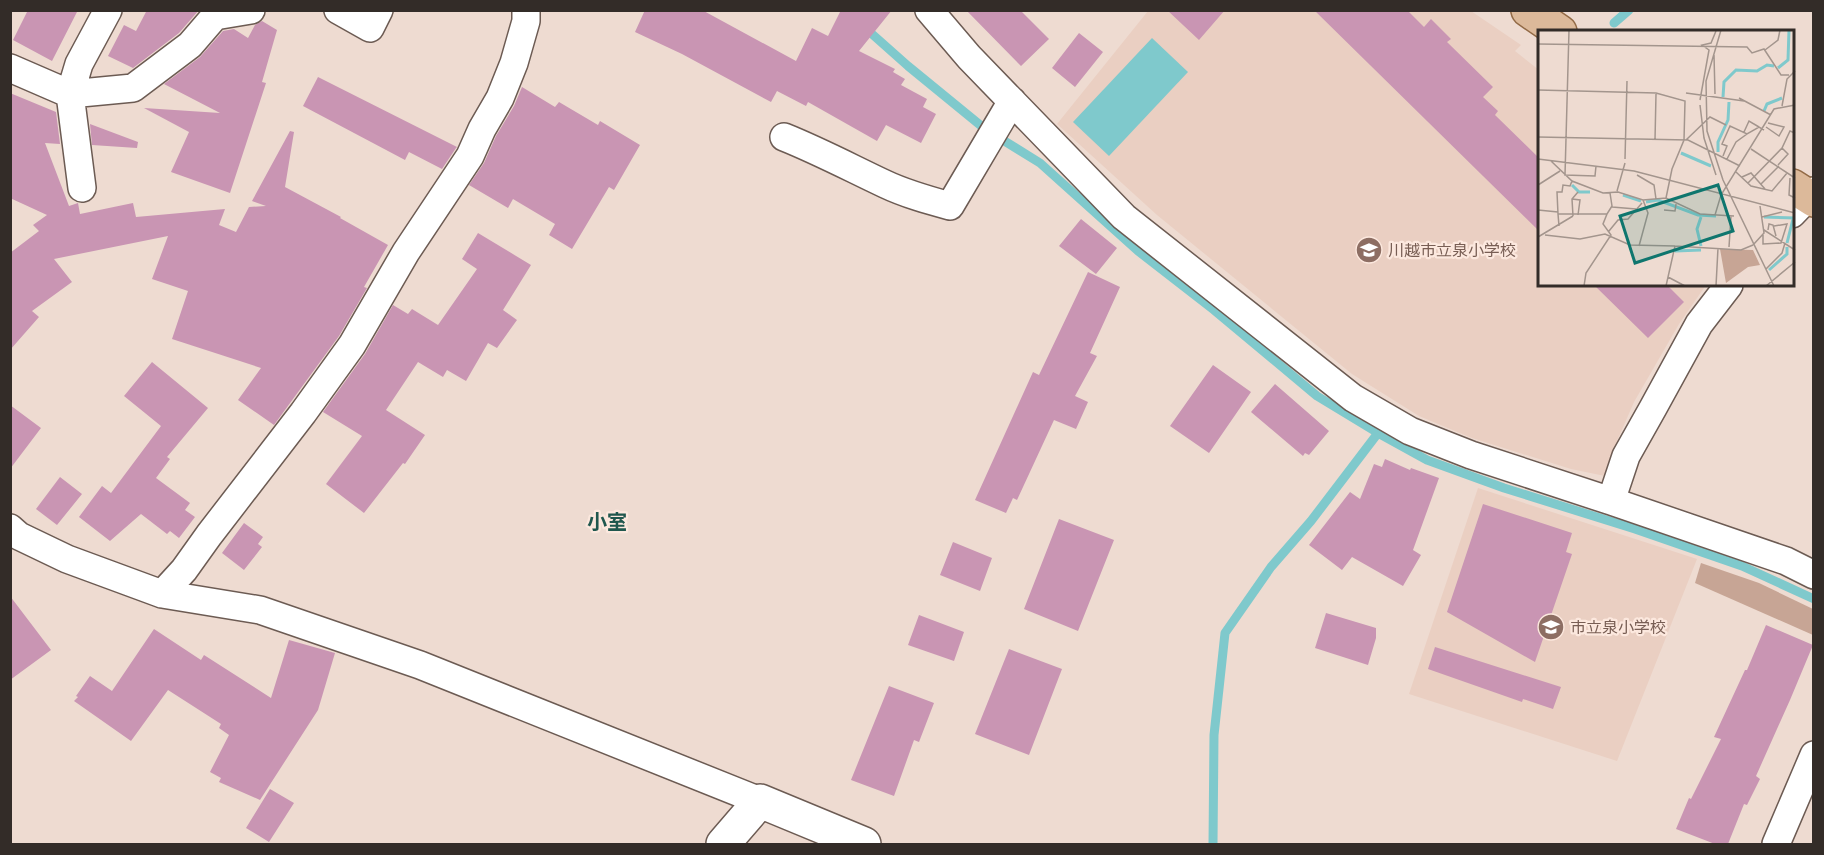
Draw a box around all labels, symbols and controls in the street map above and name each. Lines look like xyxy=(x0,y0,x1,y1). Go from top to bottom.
inset map xyxy=(1538,30,1794,286)
school or university icon: 川越市立泉小学校 xyxy=(1354,235,1384,265)
place label: 川越市立泉小学校 xyxy=(1388,242,1516,259)
district label: 小室 xyxy=(587,511,627,533)
school or university icon: 市立泉小学校 xyxy=(1536,612,1566,642)
place label: 市立泉小学校 xyxy=(1570,619,1666,636)

